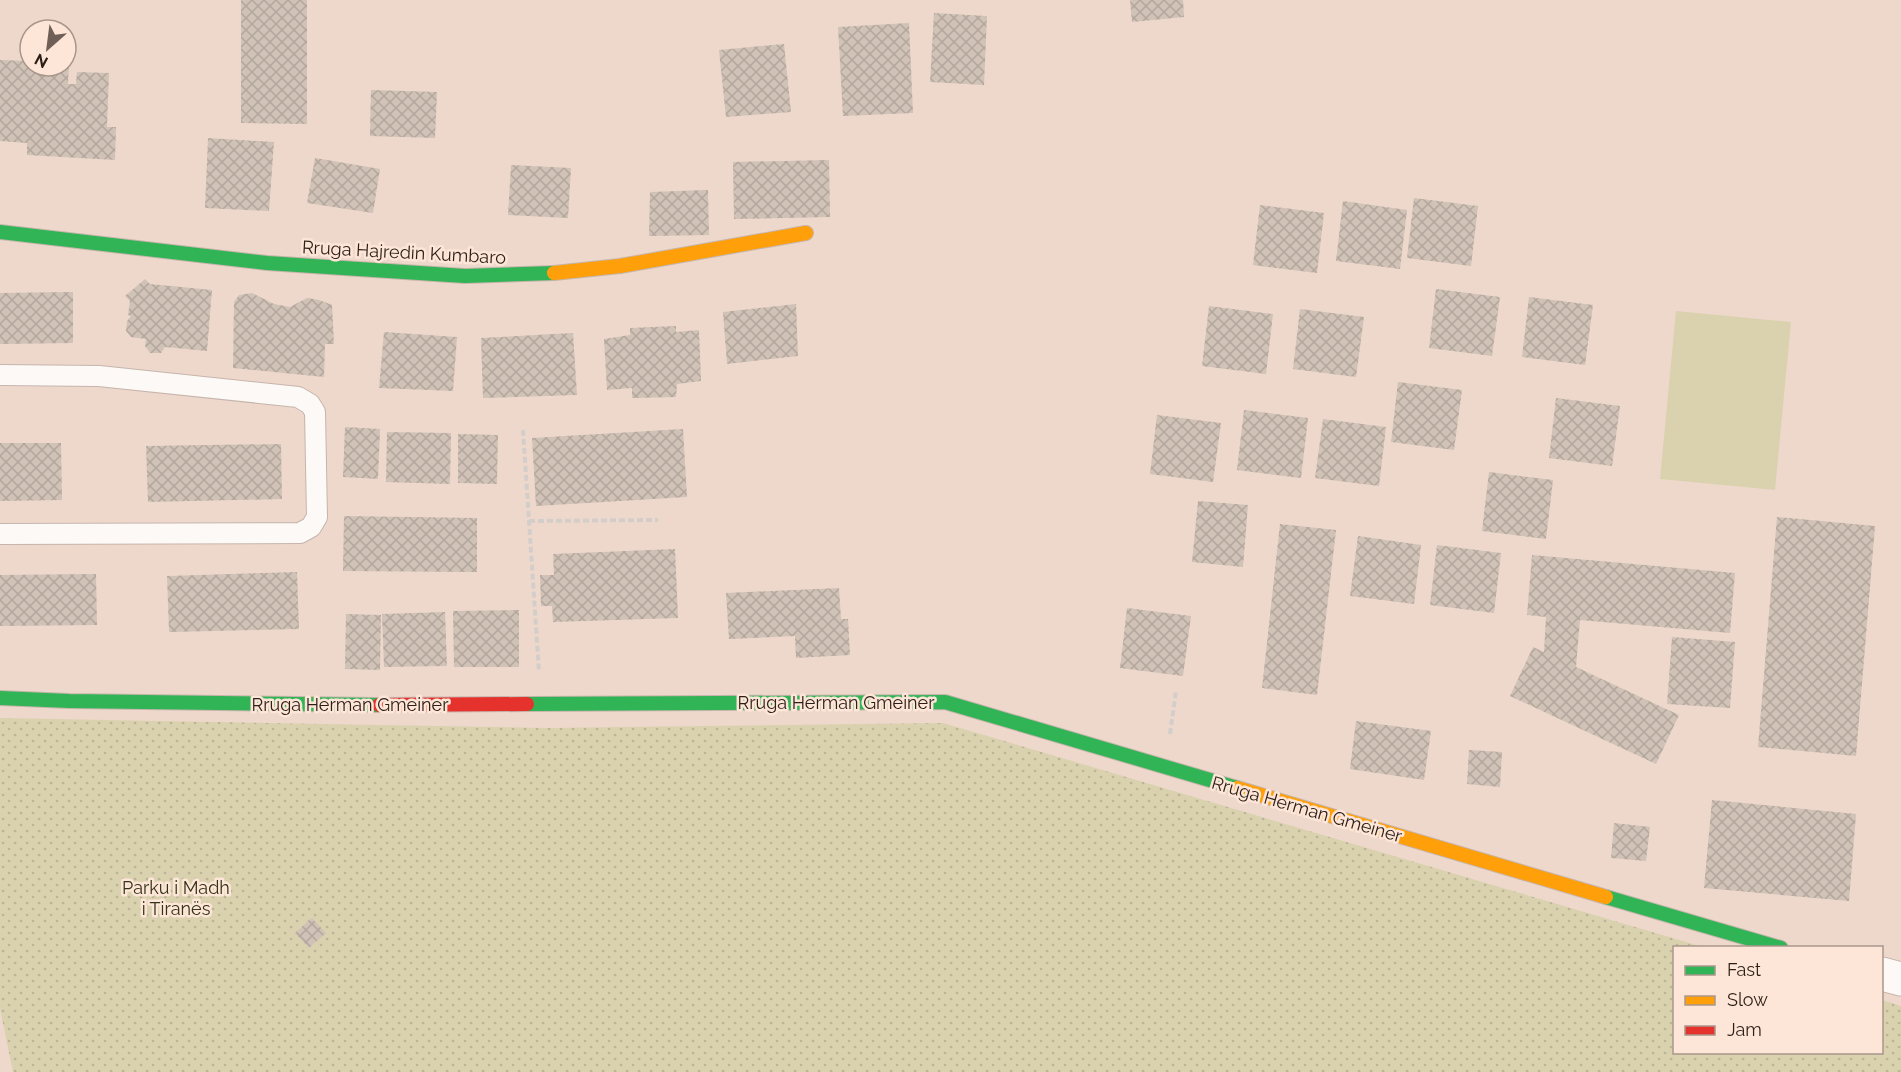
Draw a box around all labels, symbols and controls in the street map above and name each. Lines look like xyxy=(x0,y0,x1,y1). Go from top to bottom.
north arrow xyxy=(18,18,78,78)
text: N xyxy=(31,50,51,72)
street label: Rruga Hajredin Kumbaro xyxy=(301,236,507,268)
street label: Rruga Herman Gmeiner xyxy=(738,692,935,713)
street label: Rruga Herman Gmeiner xyxy=(252,694,449,715)
street label: Rruga Herman Gmeiner xyxy=(1209,772,1405,846)
park label: Parku i Madh i Tiranës xyxy=(122,877,230,919)
legend xyxy=(1673,946,1883,1054)
text: Fast xyxy=(1727,959,1761,980)
text: Slow xyxy=(1727,989,1768,1010)
text: Jam xyxy=(1727,1019,1762,1040)

